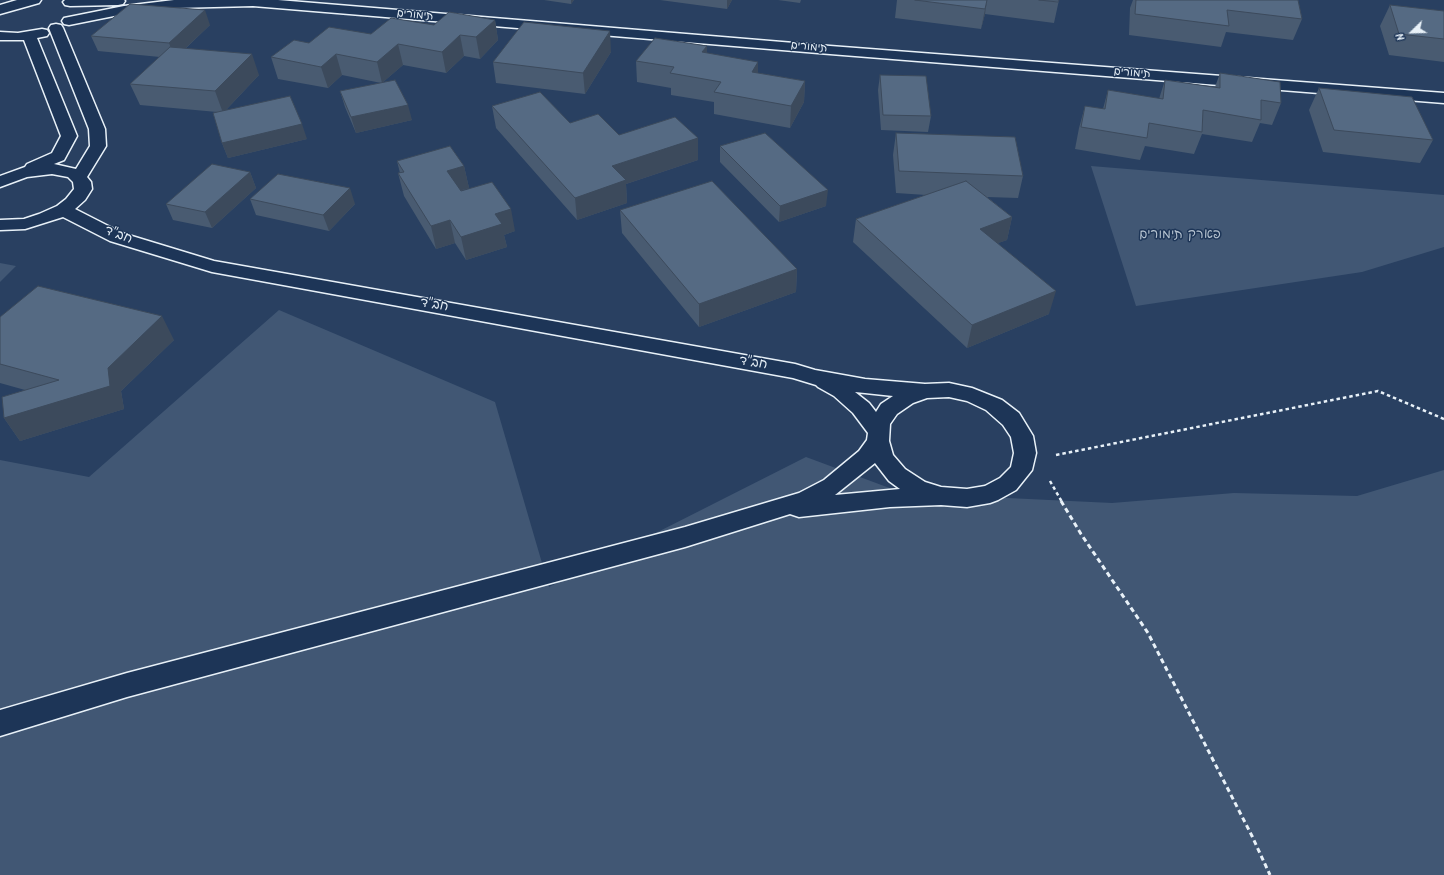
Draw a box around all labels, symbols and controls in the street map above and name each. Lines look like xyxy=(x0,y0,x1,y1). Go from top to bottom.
street label: תימורים xyxy=(396,8,434,24)
north arrow xyxy=(1392,12,1432,52)
text: N xyxy=(1391,30,1411,43)
street label: תימורים xyxy=(790,40,828,56)
street label: תימורים xyxy=(1113,66,1151,82)
street label: חב"ד xyxy=(102,224,134,248)
park label: פארק תימורים xyxy=(1139,228,1221,244)
street label: חב"ד xyxy=(419,296,449,316)
street label: חב"ד xyxy=(738,354,768,374)

